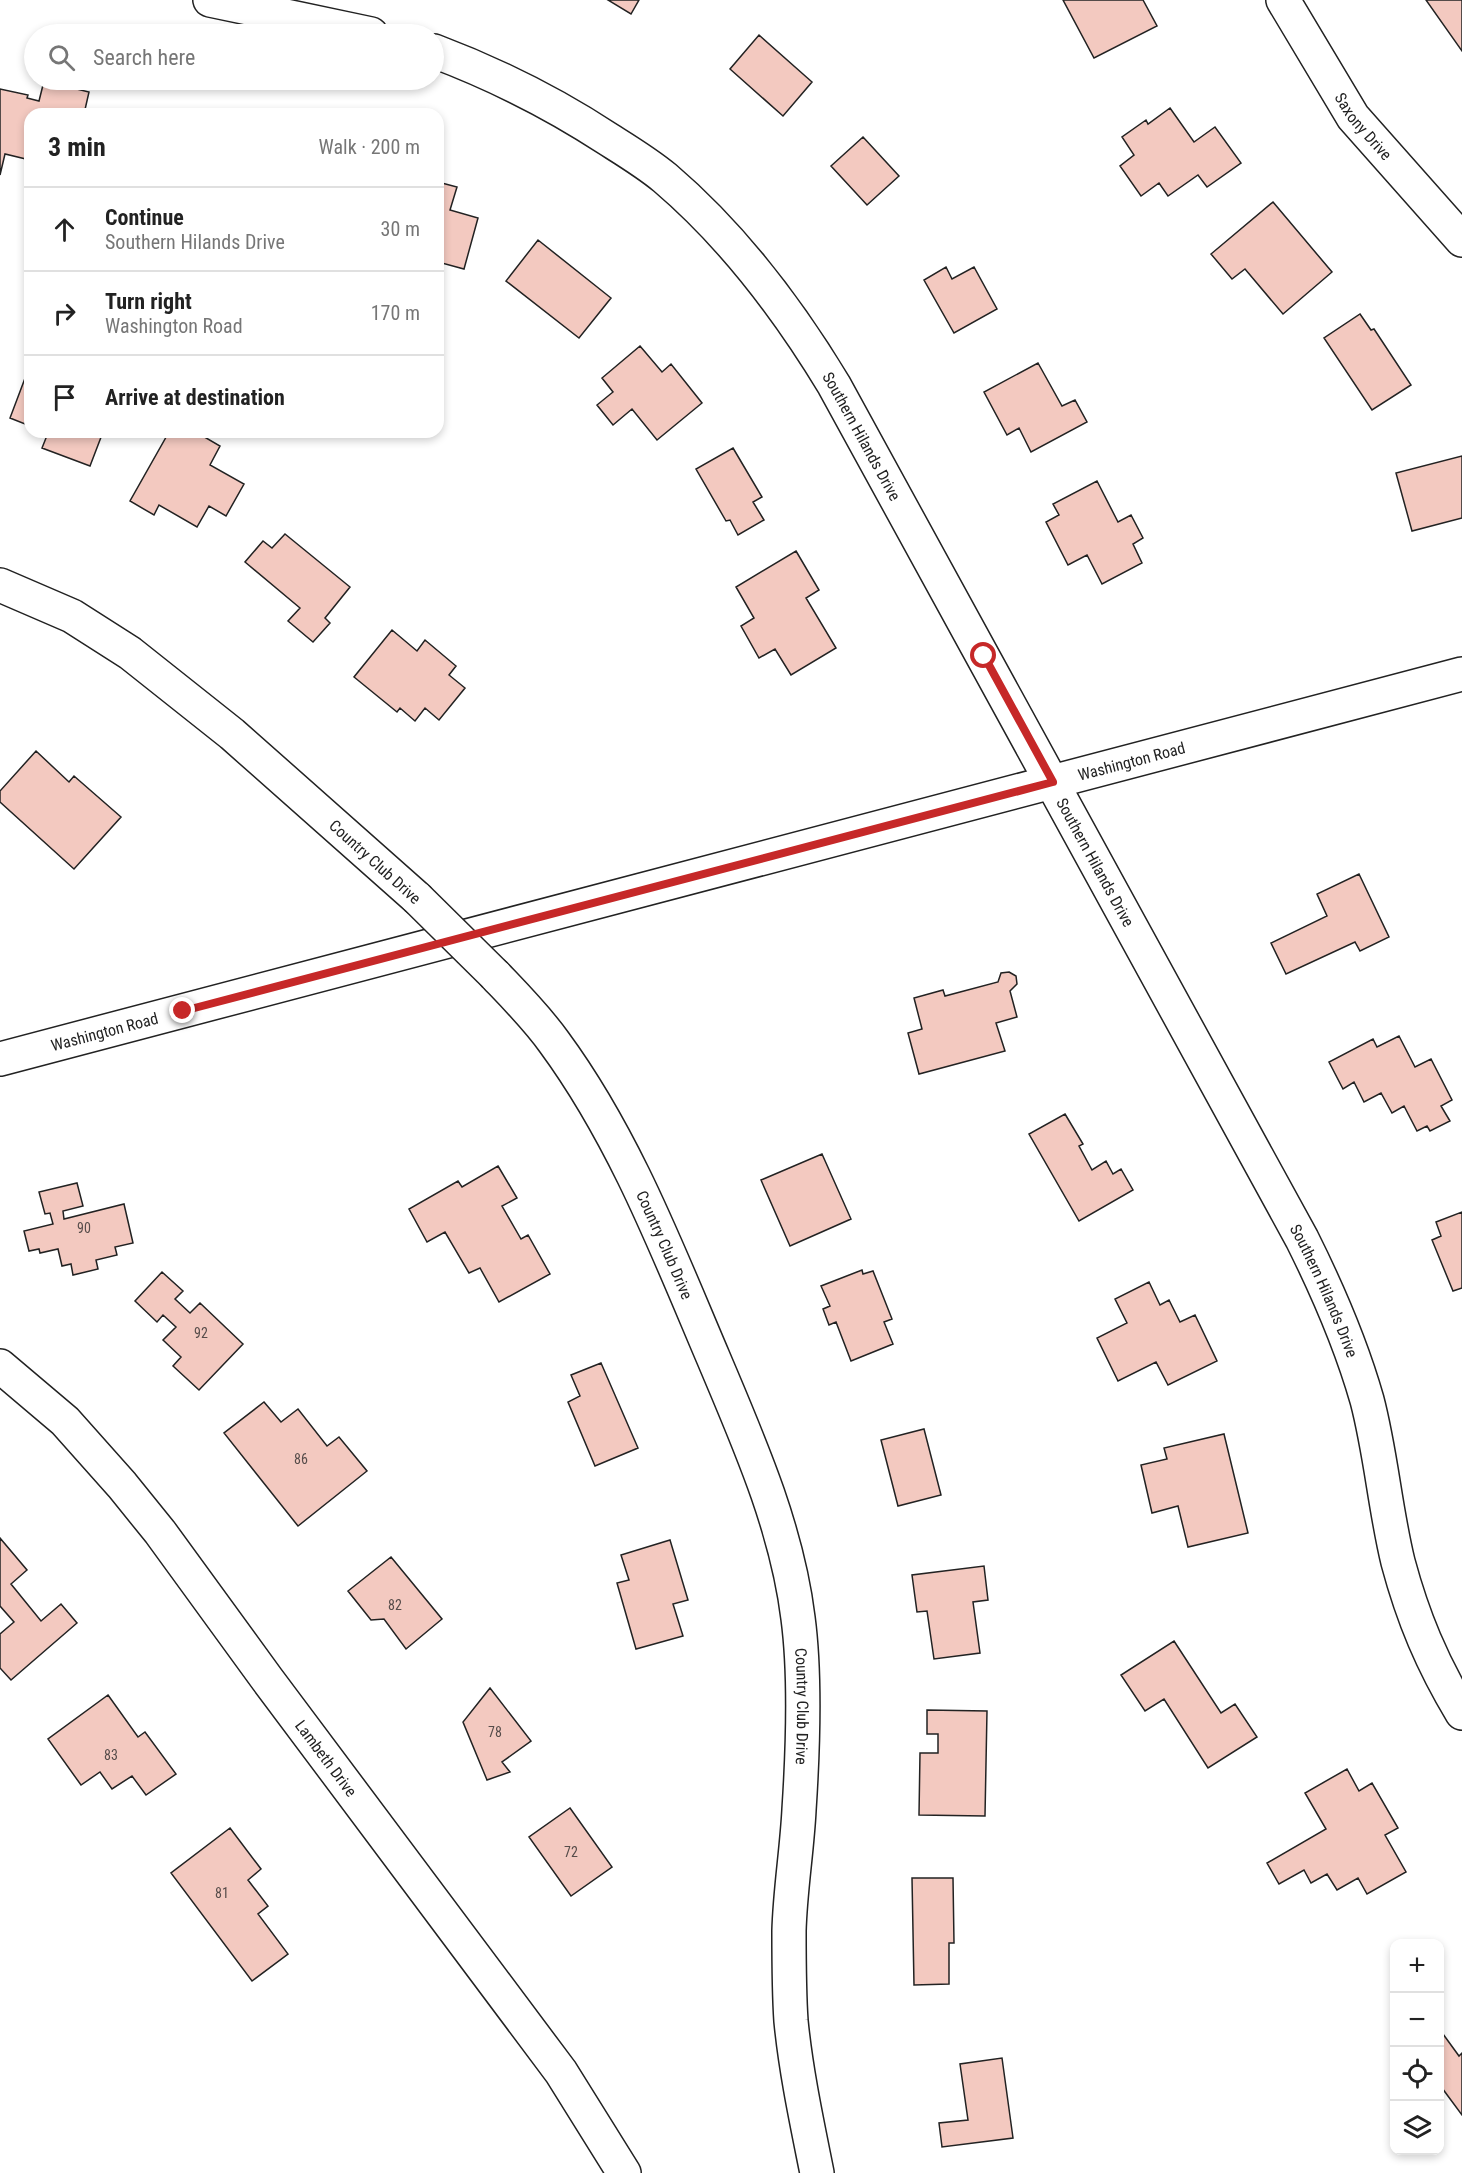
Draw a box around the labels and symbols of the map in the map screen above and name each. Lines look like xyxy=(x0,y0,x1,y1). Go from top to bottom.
street label: Saxony Drive xyxy=(1331,89,1396,164)
street label: Southern Hilands Drive xyxy=(819,368,905,504)
route start xyxy=(970,642,996,668)
street label: Washington Road xyxy=(1076,738,1187,784)
street label: Southern Hilands Drive xyxy=(1053,795,1138,930)
street label: Country Club Drive xyxy=(325,816,425,908)
route end xyxy=(169,997,195,1023)
street label: Washington Road xyxy=(49,1008,160,1055)
street label: Country Club Drive xyxy=(632,1188,697,1302)
house number: 90 xyxy=(77,1220,91,1236)
street label: Southern Hilands Drive xyxy=(1286,1221,1362,1360)
house number: 92 xyxy=(194,1325,208,1341)
house number: 86 xyxy=(294,1451,308,1467)
house number: 82 xyxy=(388,1597,402,1613)
street label: Country Club Drive xyxy=(792,1647,813,1765)
street label: Lambeth Drive xyxy=(291,1716,361,1800)
house number: 78 xyxy=(488,1724,502,1740)
house number: 83 xyxy=(104,1747,118,1763)
house number: 72 xyxy=(564,1844,578,1860)
house number: 81 xyxy=(215,1885,229,1901)

